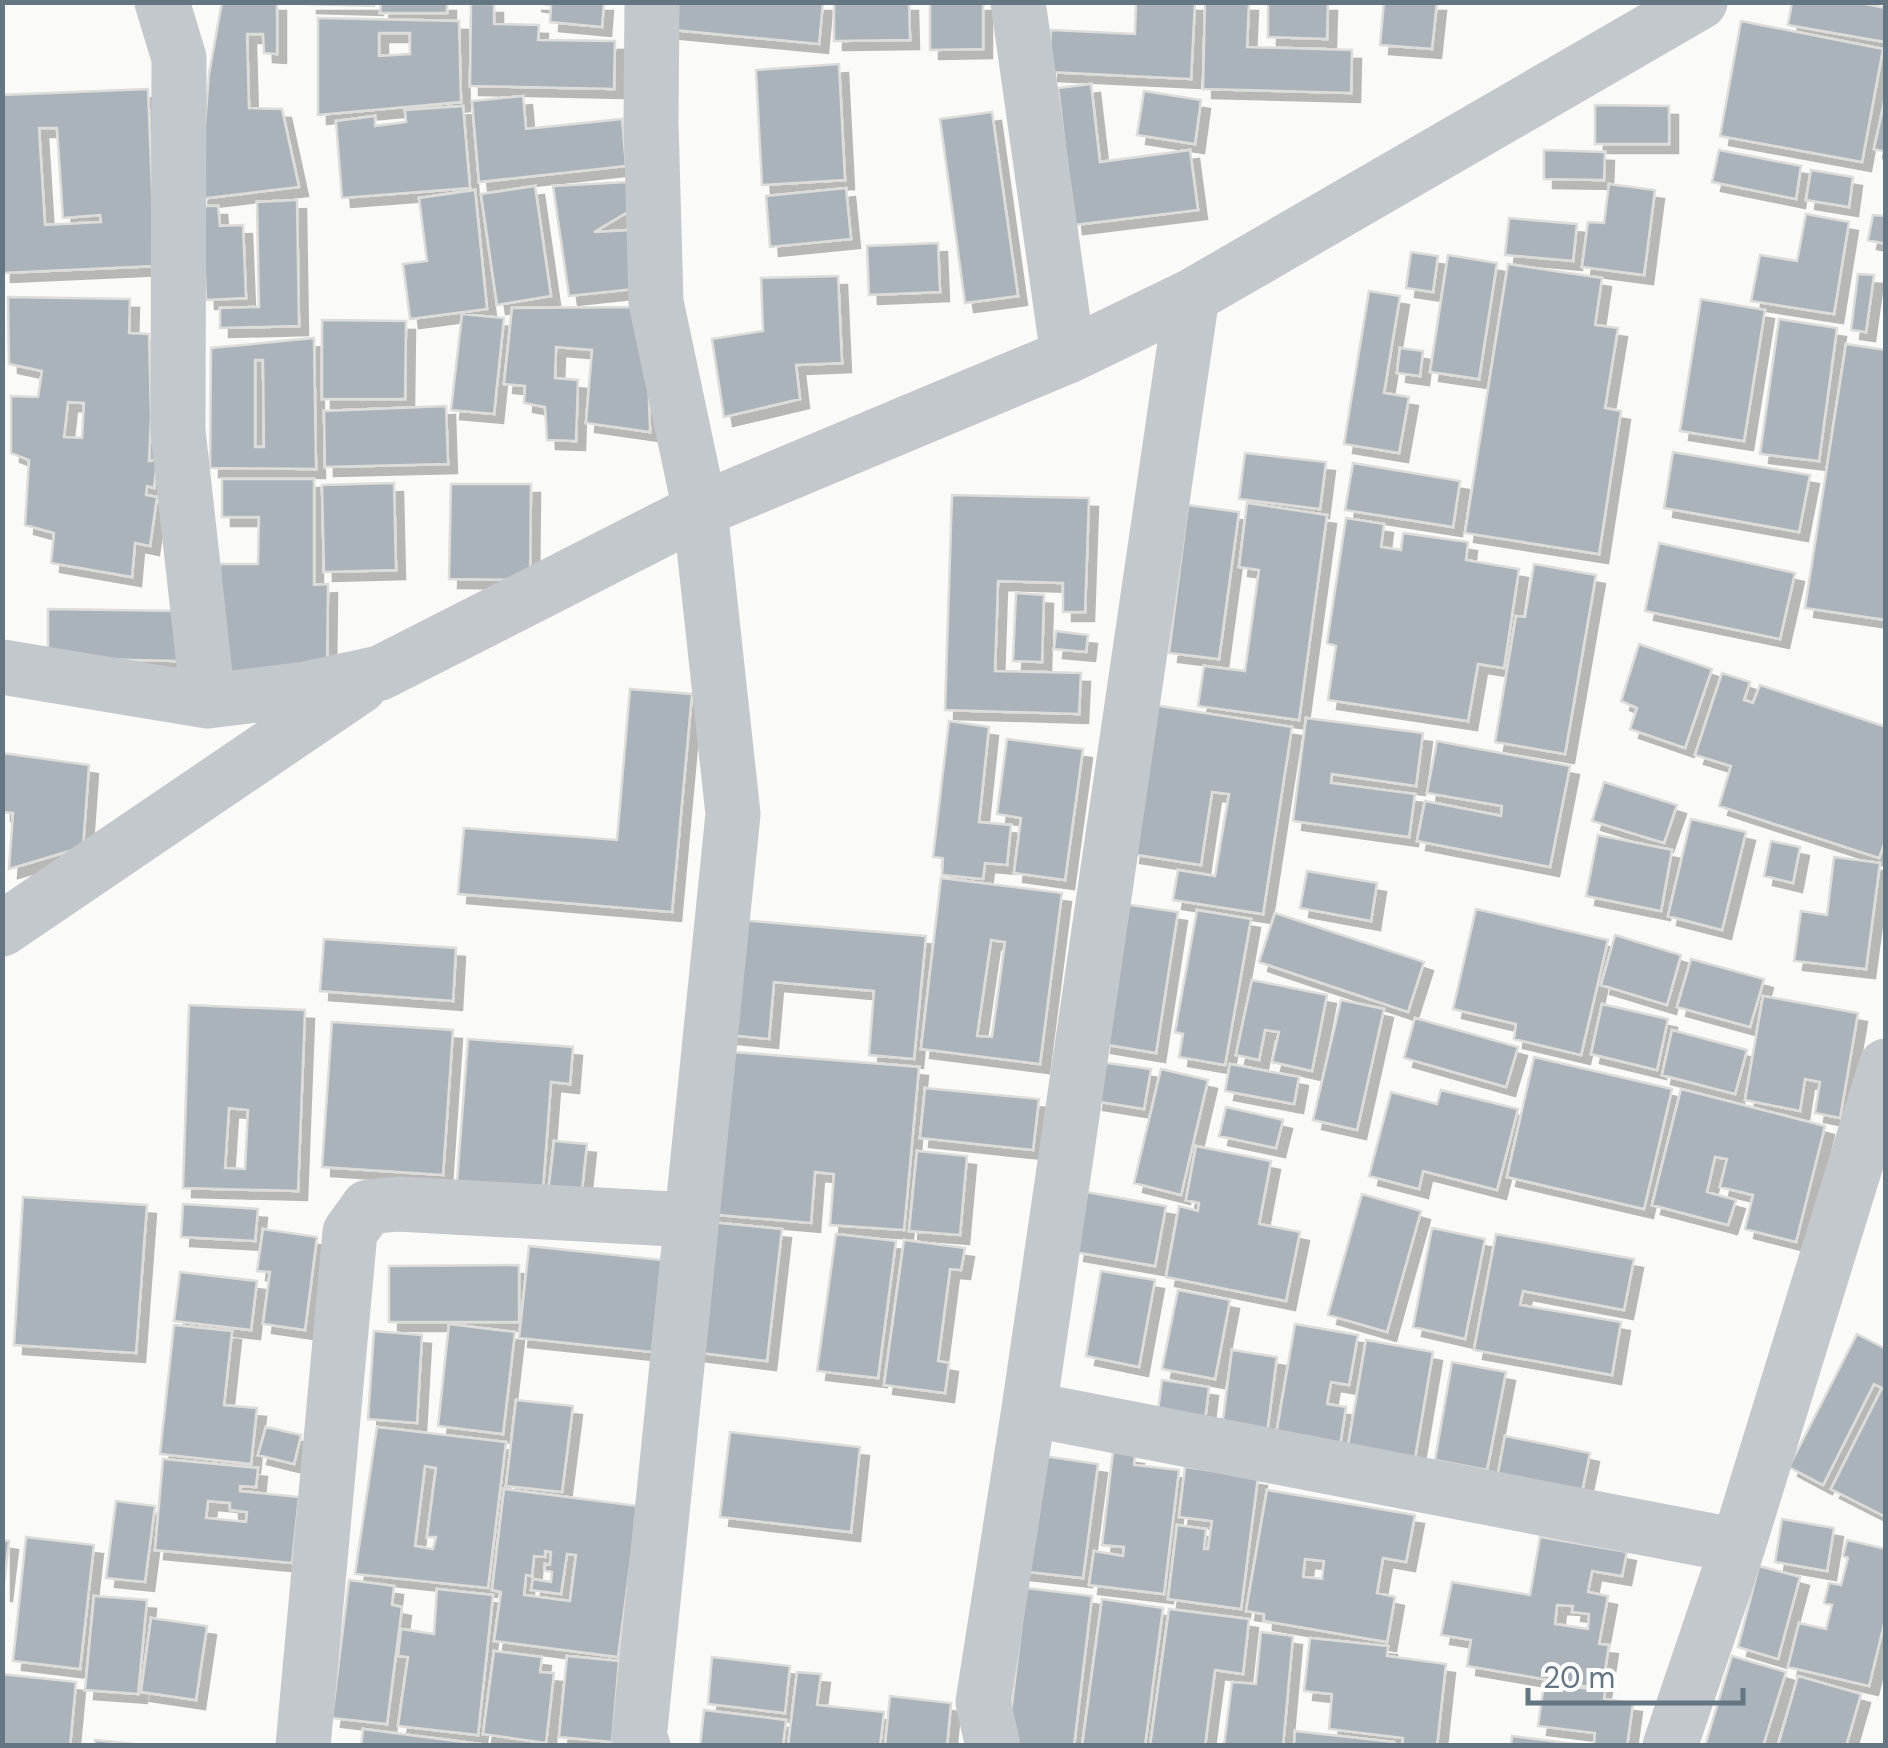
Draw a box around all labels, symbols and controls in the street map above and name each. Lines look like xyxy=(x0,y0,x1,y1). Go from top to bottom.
scale bar xyxy=(1528,1643,1743,1705)
text: 20 m xyxy=(1543,1658,1615,1697)

